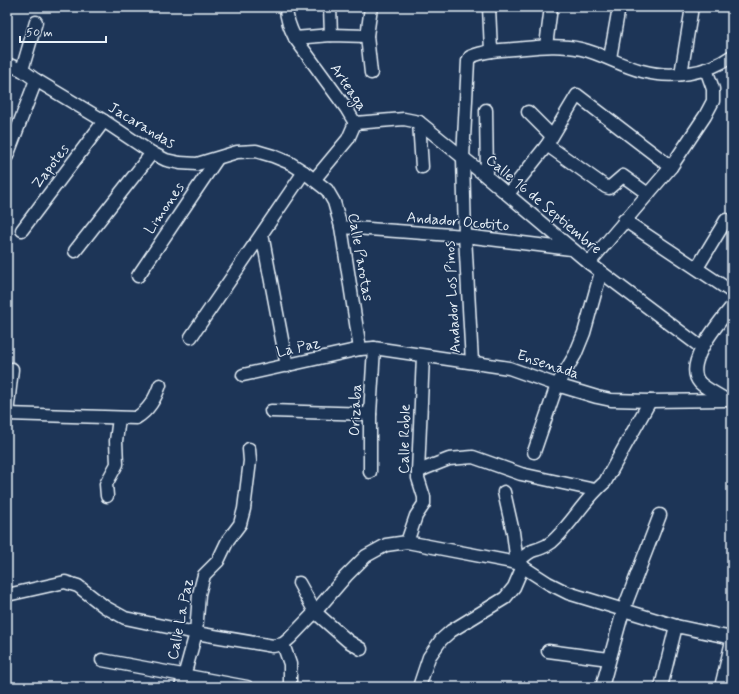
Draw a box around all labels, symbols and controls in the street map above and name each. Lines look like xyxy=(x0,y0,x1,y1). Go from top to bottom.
scale bar xyxy=(20,18,106,44)
text: 50 m xyxy=(26,25,53,41)
street label: Arteaga xyxy=(324,60,371,116)
street label: Jacarandas xyxy=(104,98,179,154)
street label: Zapotes xyxy=(27,140,74,193)
street label: Calle 16 de Septiembre xyxy=(481,150,606,259)
street label: Limones xyxy=(140,178,190,238)
street label: Andador Ocotito xyxy=(406,208,510,236)
street label: Calle Parotas xyxy=(342,212,378,303)
street label: Andador Los Pinos xyxy=(440,240,466,354)
street label: La Paz xyxy=(274,333,323,363)
street label: Ensenada xyxy=(514,346,582,384)
street label: Orizaba xyxy=(345,383,367,437)
street label: Calle Roble xyxy=(394,404,416,474)
street label: Calle La Paz xyxy=(163,576,199,662)

